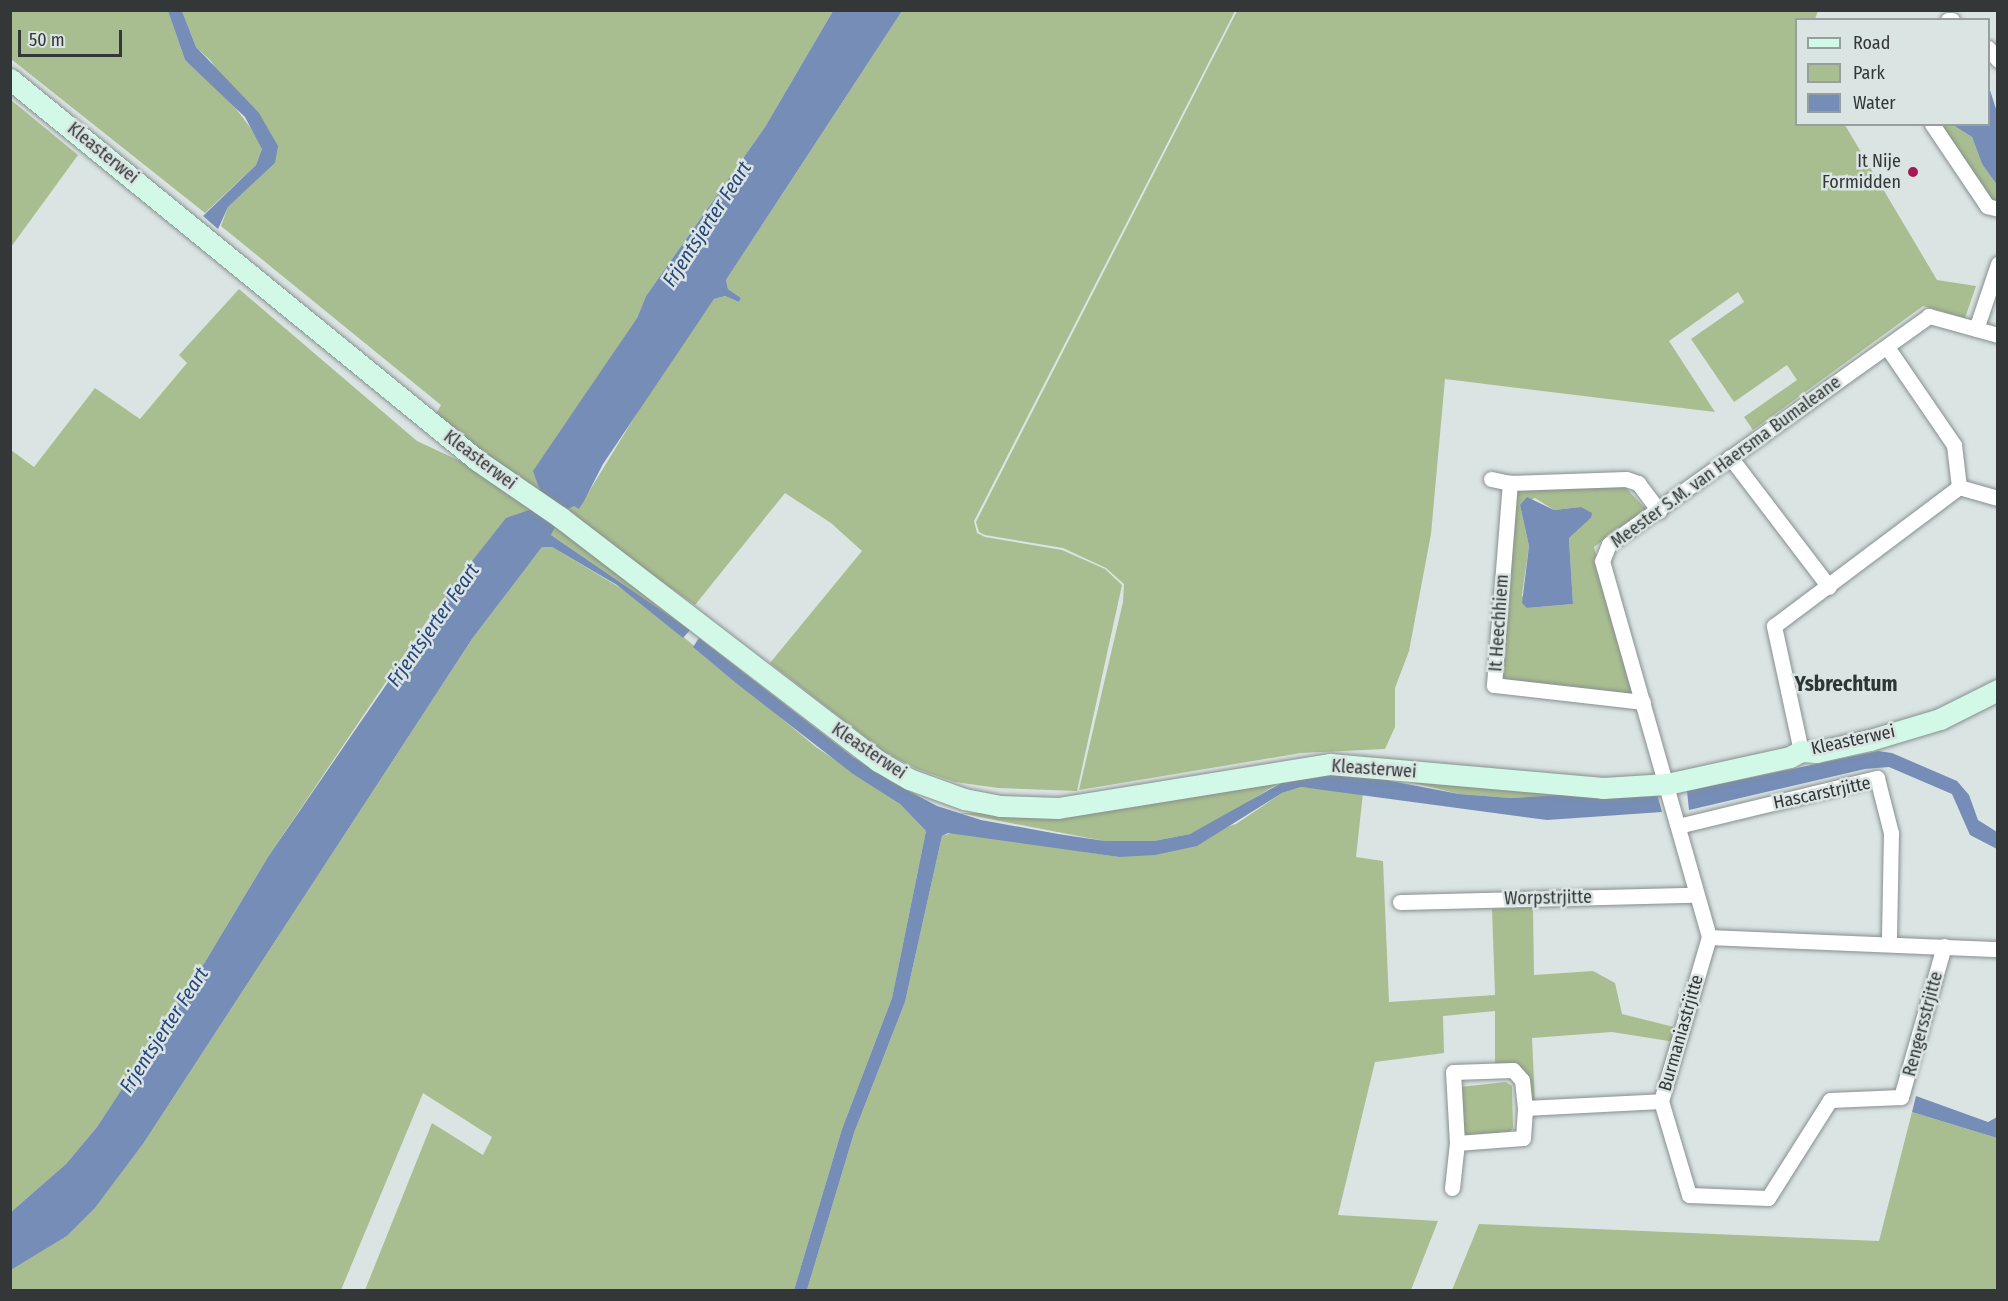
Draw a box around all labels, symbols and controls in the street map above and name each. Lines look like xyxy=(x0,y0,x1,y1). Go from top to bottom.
scale bar xyxy=(21,18,124,56)
legend xyxy=(1795,18,1990,126)
text: 50 m xyxy=(29,29,65,51)
text: Road xyxy=(1853,32,1890,54)
text: Park xyxy=(1853,62,1885,84)
text: Water xyxy=(1853,92,1896,114)
street label: Kleasterwei xyxy=(63,118,143,188)
place label: It Nije Formidden xyxy=(1822,151,1901,194)
water label: Frjentsjerter Feart xyxy=(658,157,756,291)
marker: It Nije Formidden xyxy=(1906,165,1920,179)
street label: Meester S.M. van Haersma Bumaleane xyxy=(1607,371,1845,553)
street label: Kleasterwei xyxy=(439,426,521,494)
water label: Frjentsjerter Feart xyxy=(382,559,484,691)
street label: It Heechhiem xyxy=(1485,574,1513,672)
district label: Ysbrechtum xyxy=(1795,671,1897,697)
street label: Kleasterwei xyxy=(828,718,910,784)
street label: Kleasterwei xyxy=(1809,721,1897,759)
street label: Kleasterwei xyxy=(1331,755,1417,783)
street label: Hascarstrjitte xyxy=(1771,772,1873,814)
street label: Worpstrjitte xyxy=(1504,886,1592,910)
water label: Frjentsjerter Feart xyxy=(115,963,213,1097)
street label: Rengersstrjitte xyxy=(1899,969,1947,1079)
street label: Burmaniastrjitte xyxy=(1654,972,1708,1094)

